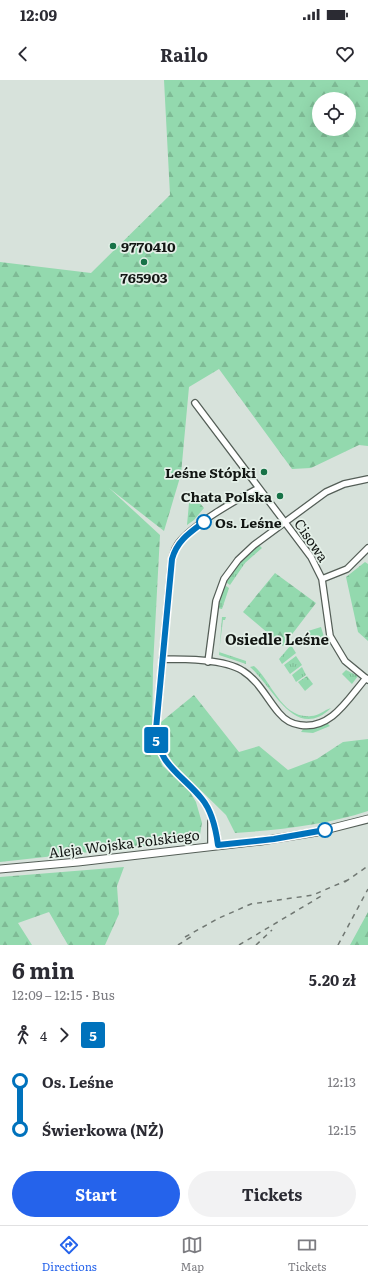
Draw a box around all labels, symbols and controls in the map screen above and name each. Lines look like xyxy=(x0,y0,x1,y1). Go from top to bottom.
text: 12:09 xyxy=(20,3,57,26)
text: Railo xyxy=(160,41,208,68)
icon: back xyxy=(12,43,34,65)
icon: heart xyxy=(334,43,356,65)
map controls xyxy=(312,92,356,136)
button: locate xyxy=(312,92,356,136)
place label: 9770410 xyxy=(121,236,176,256)
marker: 9770410 xyxy=(108,241,118,251)
marker: 765903 xyxy=(139,257,149,267)
place label: 765903 xyxy=(120,267,168,287)
place label: Leśne Stópki xyxy=(165,462,256,482)
marker: Leśne Stópki xyxy=(259,467,269,477)
place label: Chata Polska xyxy=(181,486,273,506)
marker: Chata Polska xyxy=(275,491,285,501)
place label: Os. Leśne xyxy=(215,512,282,532)
marker: Os. Leśne xyxy=(196,514,212,530)
street label: Cisowa xyxy=(290,514,334,566)
district label: Osiedle Leśne xyxy=(225,627,330,650)
line badge: 5 xyxy=(143,727,169,753)
text: 5 xyxy=(152,730,160,750)
unlabelled marker xyxy=(317,822,333,838)
street label: Aleja Wojska Polskiego xyxy=(47,824,201,862)
text: 6 min xyxy=(12,953,75,986)
text: 5.20 zł xyxy=(309,968,356,991)
text: 12:09 – 12:15 · Bus xyxy=(12,985,115,1004)
icon: walk xyxy=(12,1024,34,1046)
icon: forward xyxy=(53,1024,75,1046)
text: 5 xyxy=(89,1025,97,1045)
text: 4 xyxy=(40,1026,47,1045)
text: Os. Leśne xyxy=(42,1070,114,1093)
text: 12:13 xyxy=(327,1072,356,1091)
text: Świerkowa (NŻ) xyxy=(42,1118,164,1141)
text: 12:15 xyxy=(328,1120,356,1139)
button: Start xyxy=(12,1171,180,1217)
button: Tickets xyxy=(188,1171,356,1217)
tab: Directions xyxy=(42,1234,97,1274)
tab: Map xyxy=(181,1234,204,1274)
tab: Tickets xyxy=(288,1234,326,1274)

